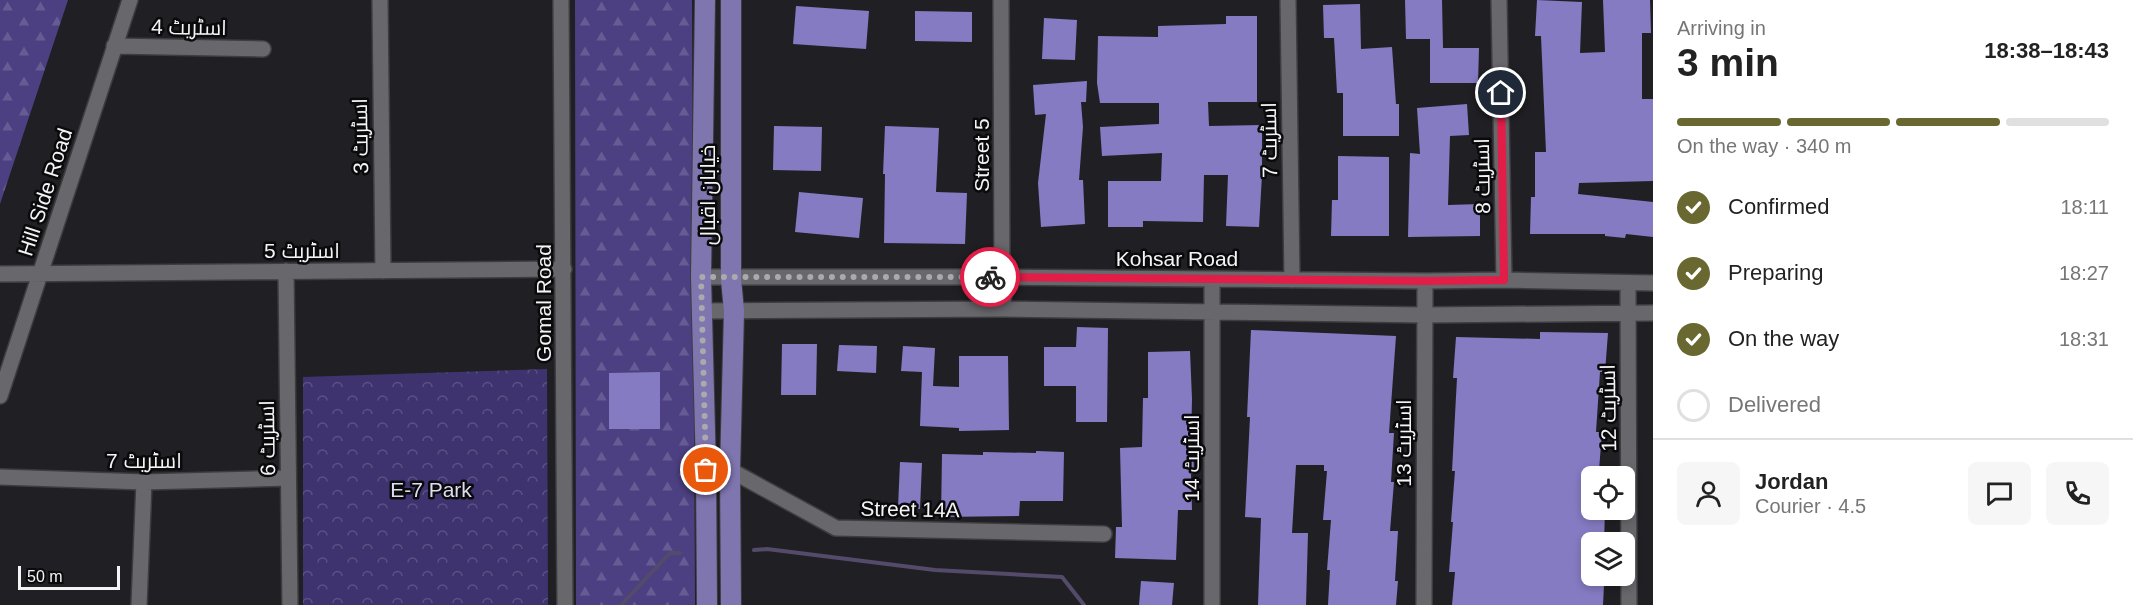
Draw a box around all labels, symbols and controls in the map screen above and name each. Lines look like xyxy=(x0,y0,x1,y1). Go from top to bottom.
street label: اسٹریٹ 4 xyxy=(151,15,227,40)
text: Arriving in xyxy=(1677,17,1766,39)
text: 18:38–18:43 xyxy=(1984,38,2109,63)
text: 3 min xyxy=(1677,41,1779,84)
pin xyxy=(1475,67,1526,118)
icon: home xyxy=(1484,76,1517,109)
street label: اسٹریٹ 3 xyxy=(348,98,373,174)
street label: اسٹریٹ 7 xyxy=(1257,102,1282,178)
street label: Street 5 xyxy=(970,118,993,192)
street label: Hill Side Road xyxy=(14,125,76,259)
text: On the way · 340 m xyxy=(1677,135,1852,157)
street label: اسٹریٹ 8 xyxy=(1470,138,1495,214)
street label: خیابان اقبال xyxy=(696,145,721,245)
icon: check xyxy=(1677,191,1710,224)
text: Confirmed xyxy=(1728,194,1829,219)
text: 18:11 xyxy=(2060,196,2109,218)
street label: اسٹریٹ 5 xyxy=(264,239,340,263)
street label: Gomal Road xyxy=(532,244,555,362)
courier xyxy=(960,247,1020,307)
street label: Kohsar Road xyxy=(1116,247,1238,270)
icon: check xyxy=(1677,257,1710,290)
text: Preparing xyxy=(1728,260,1823,285)
icon: bike xyxy=(974,261,1007,294)
text: 18:27 xyxy=(2059,262,2109,284)
icon: check xyxy=(1677,323,1710,356)
text: On the way xyxy=(1728,326,1839,351)
text: 18:31 xyxy=(2059,328,2109,350)
street label: اسٹریٹ 12 xyxy=(1596,364,1621,452)
text: Delivered xyxy=(1728,392,1821,417)
street label: اسٹریٹ 13 xyxy=(1392,399,1416,487)
street label: اسٹریٹ 6 xyxy=(255,400,280,476)
street label: اسٹریٹ 14 xyxy=(1180,414,1204,502)
pin xyxy=(680,444,731,495)
street label: اسٹریٹ 7 xyxy=(106,449,182,473)
icon: bag xyxy=(689,453,722,486)
button: person xyxy=(1677,462,1740,525)
button: chat xyxy=(1968,462,2031,525)
button: phone xyxy=(2046,462,2109,525)
map controls xyxy=(1581,466,1635,586)
button: locate xyxy=(1581,466,1635,520)
text: Jordan xyxy=(1755,469,1828,494)
park label: E-7 Park xyxy=(390,478,472,501)
text: Courier · 4.5 xyxy=(1755,495,1866,517)
street label: Street 14A xyxy=(860,497,960,521)
button: layers xyxy=(1581,532,1635,586)
scale bar xyxy=(18,563,120,590)
text: 50 m xyxy=(27,568,63,585)

